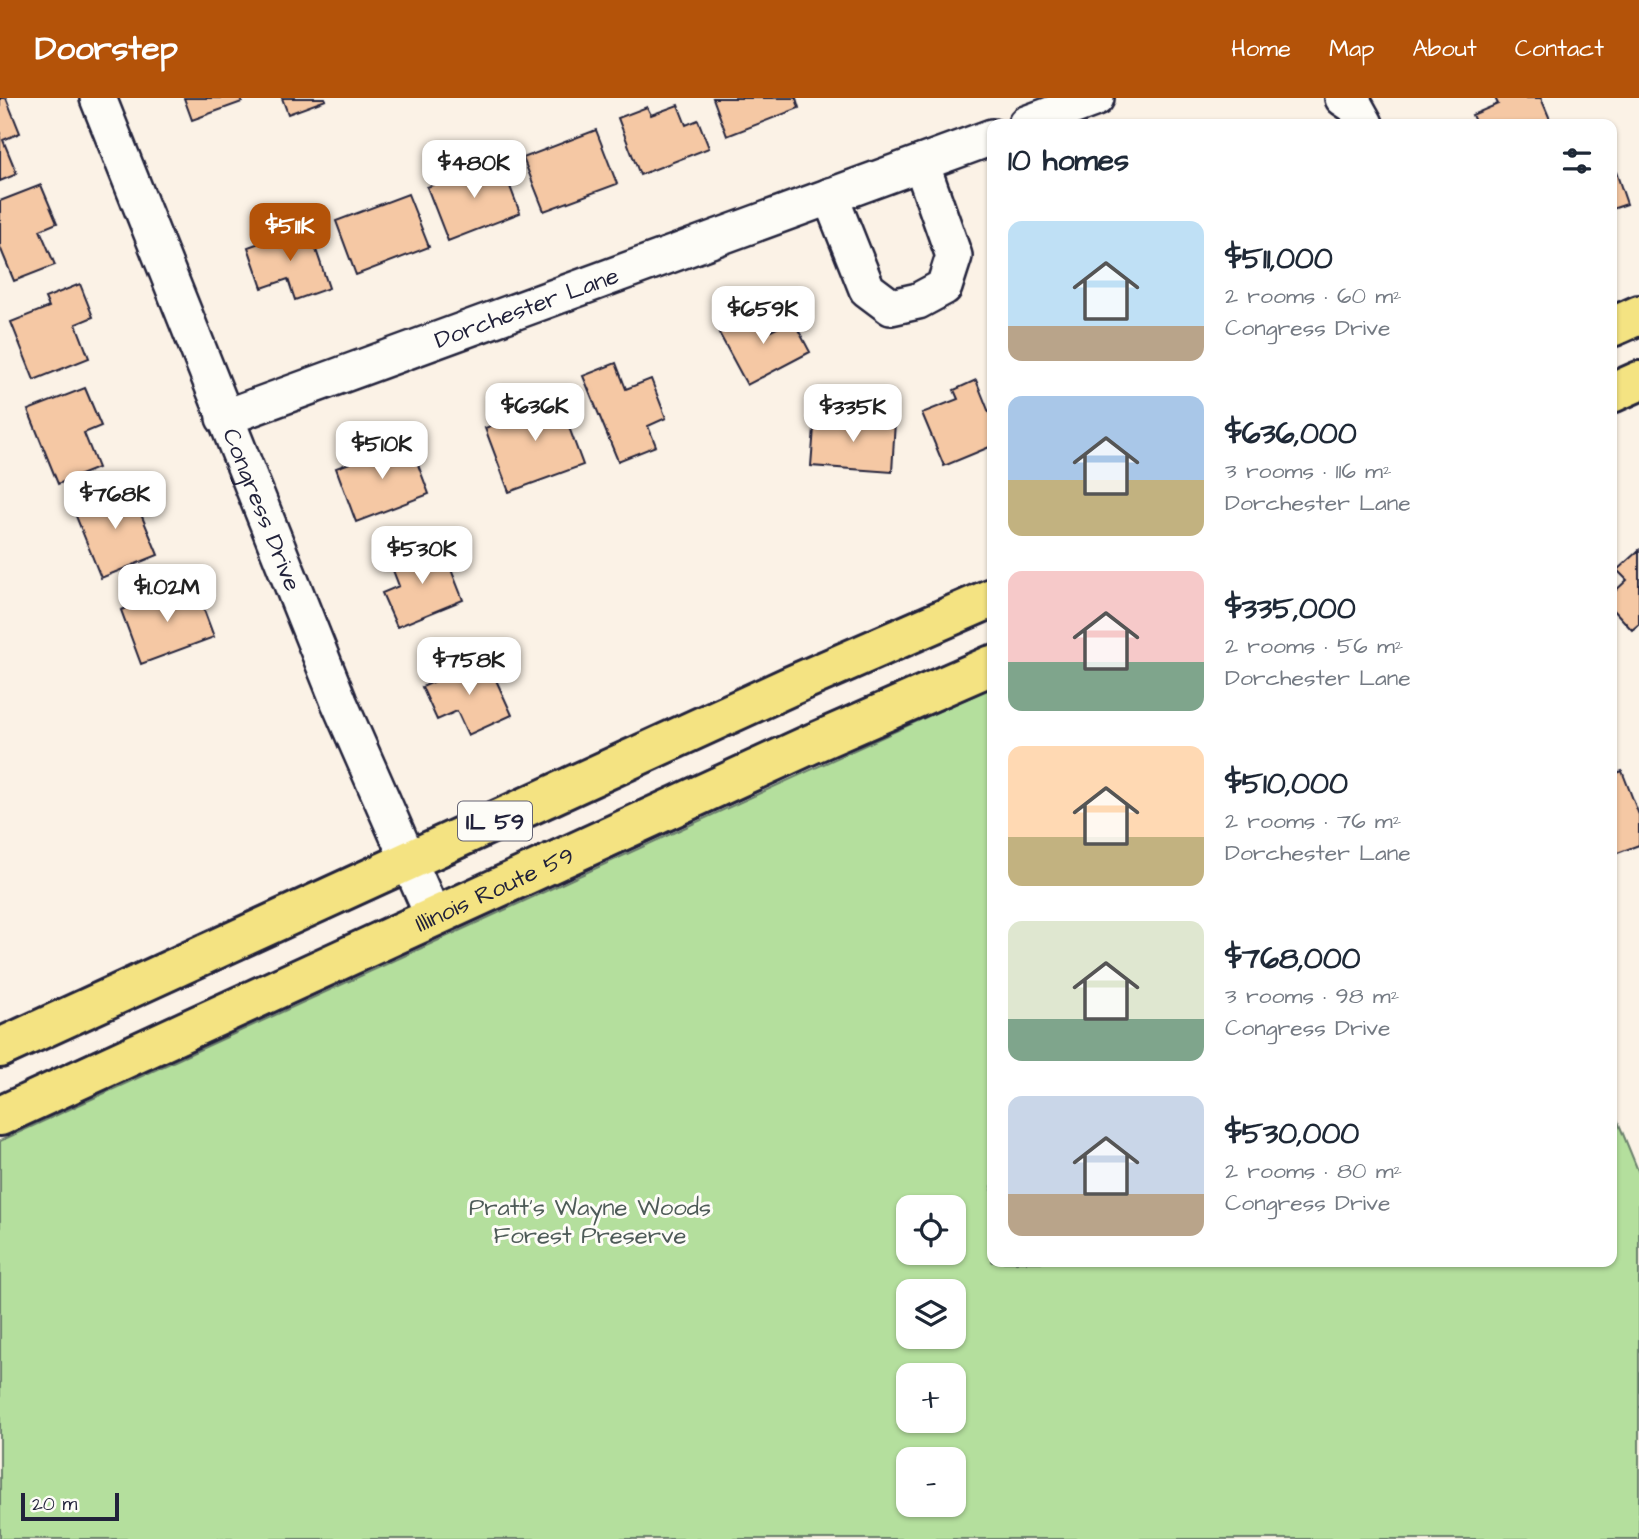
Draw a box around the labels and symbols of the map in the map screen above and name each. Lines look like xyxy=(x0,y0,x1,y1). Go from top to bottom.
pin: $480K xyxy=(425,140,523,200)
pin: $511K xyxy=(241,204,339,263)
street label: Dorchester Lane xyxy=(430,259,624,358)
pin: $659K xyxy=(714,286,812,346)
pin: $636K xyxy=(486,384,584,443)
pin: $335K xyxy=(804,384,902,444)
pin: $510K xyxy=(333,422,431,481)
street label: Congress Drive xyxy=(213,423,309,596)
pin: $768K xyxy=(66,472,164,531)
pin: $530K xyxy=(373,526,471,586)
pin: $1.02M xyxy=(110,564,224,624)
pin: $758K xyxy=(420,638,518,697)
road number: IL 59 xyxy=(458,802,532,841)
street label: Illinois Route 59 xyxy=(410,839,580,941)
park label: Pratt’s Wayne Woods Forest Preserve xyxy=(469,1191,711,1253)
scale bar xyxy=(21,1490,119,1522)

